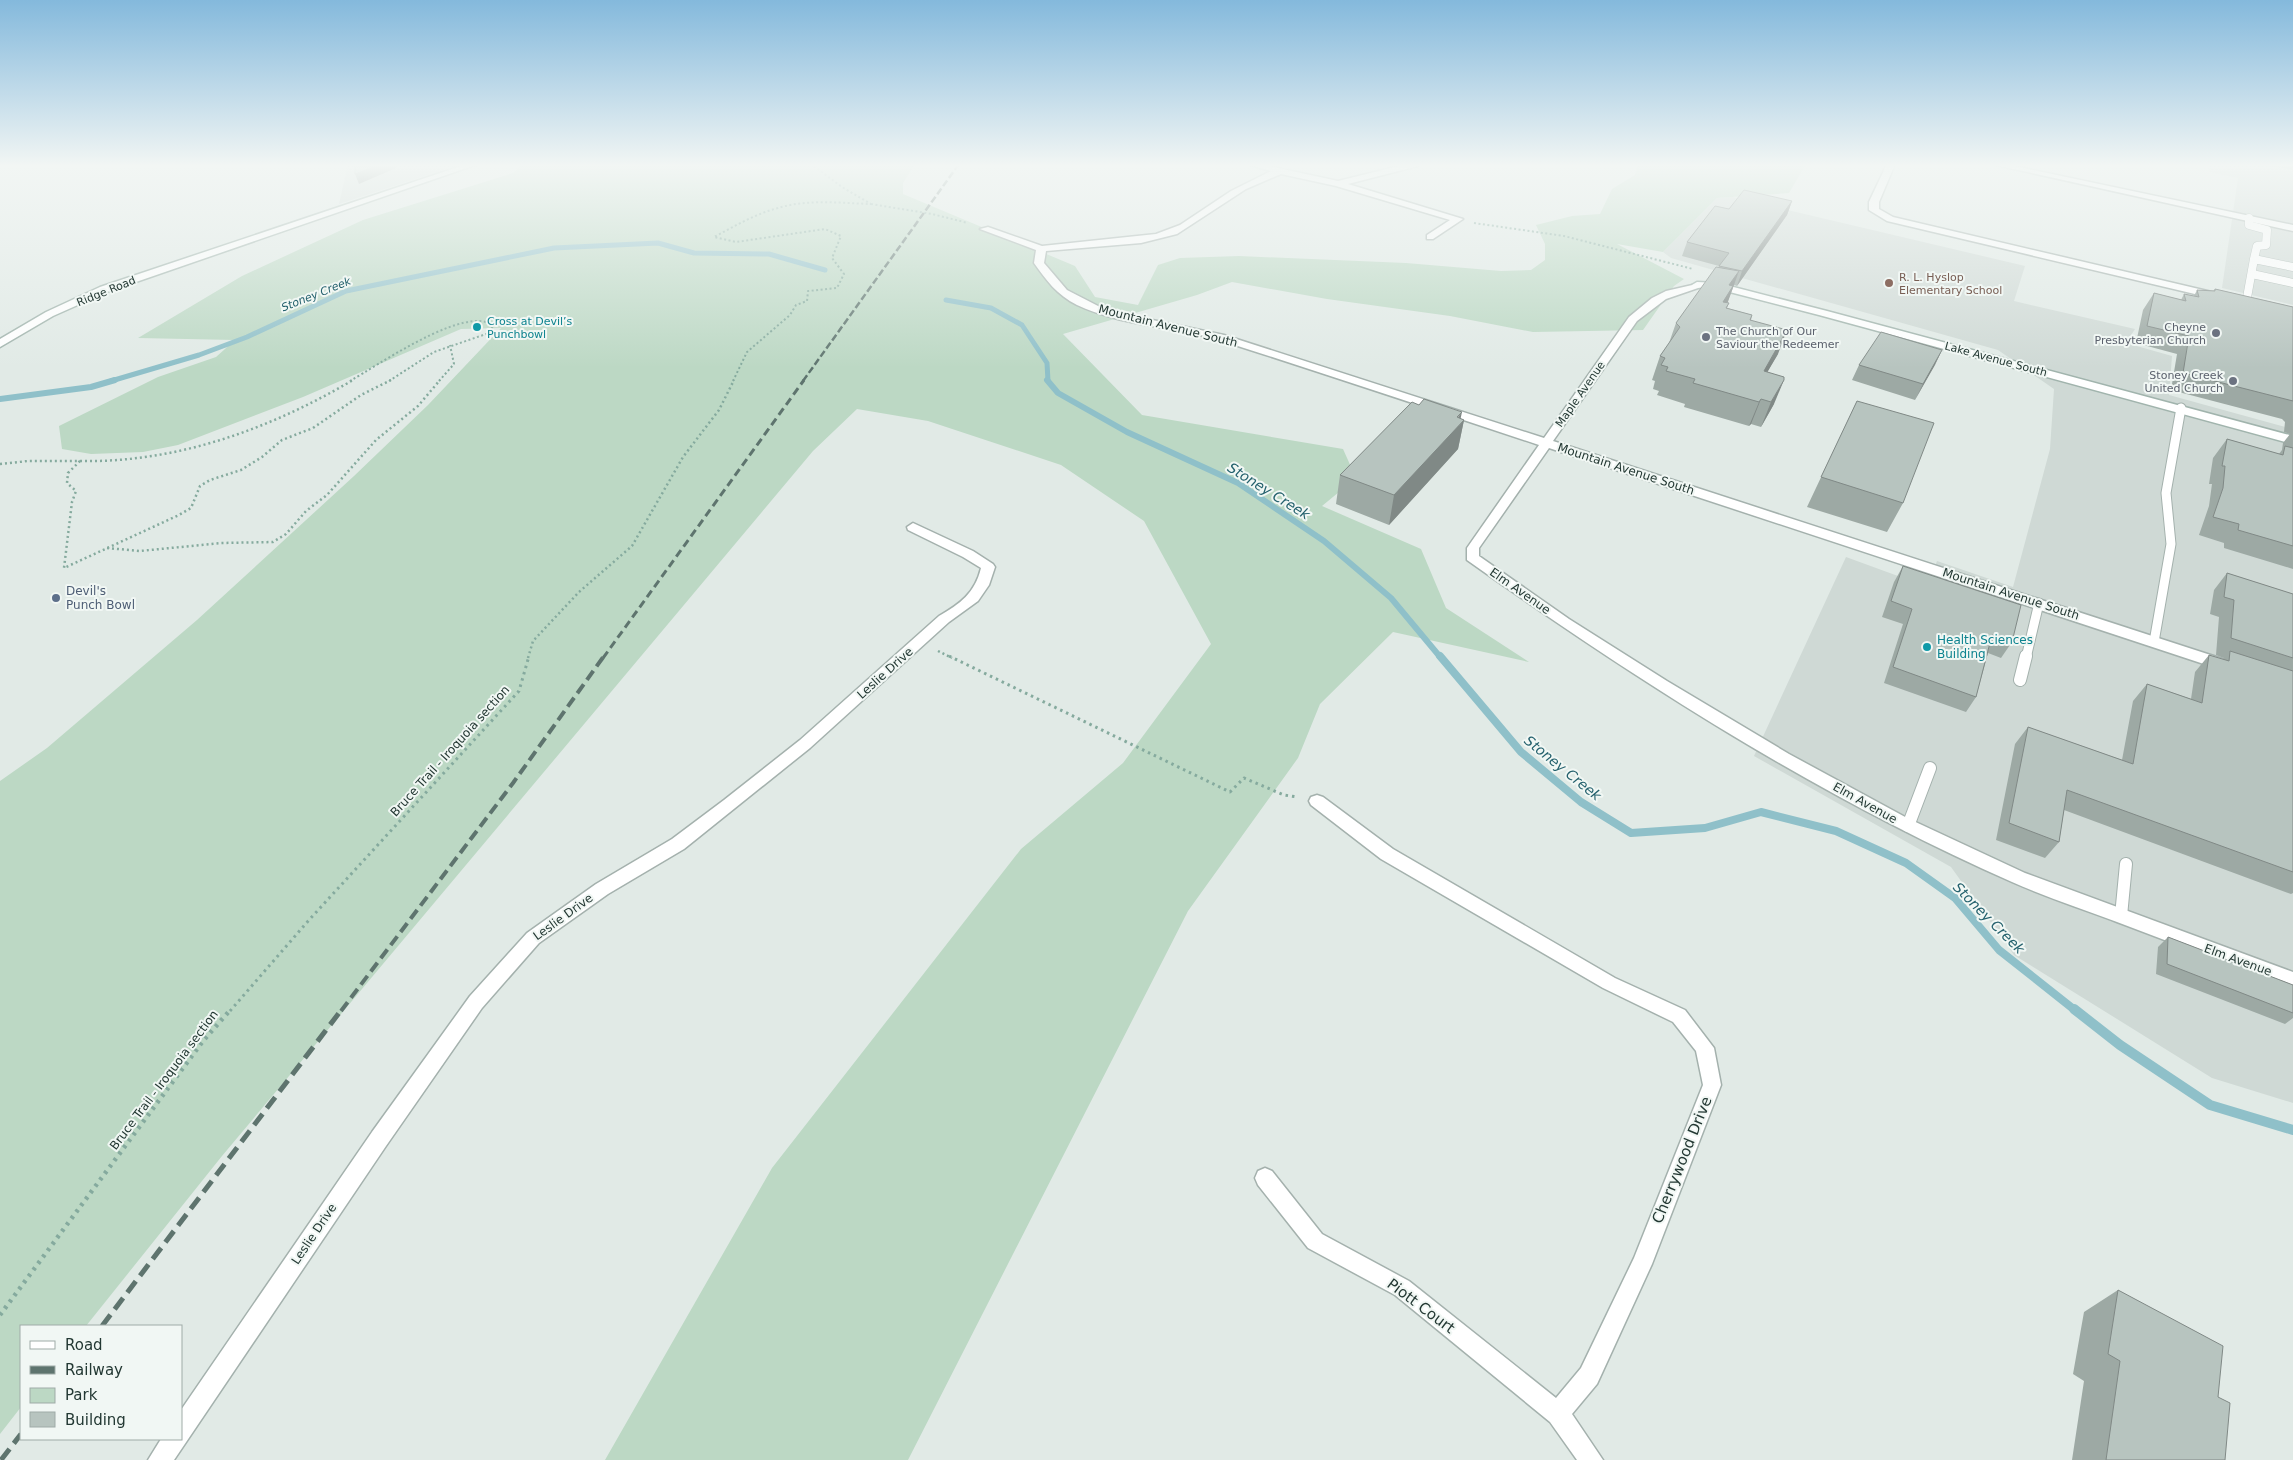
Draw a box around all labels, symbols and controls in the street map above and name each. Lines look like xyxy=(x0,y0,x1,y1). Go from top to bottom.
place label: R. L. Hyslop Elementary School xyxy=(1899,271,2002,297)
street label: Ridge Road xyxy=(75,274,138,309)
water label: Stoney Creek xyxy=(279,274,353,314)
marker: R. L. Hyslop Elementary School xyxy=(1883,277,1895,289)
street label: Mountain Avenue South xyxy=(1097,302,1239,350)
place label: Cross at Devil’s Punchbowl xyxy=(487,315,573,341)
marker: Cross at Devil’s Punchbowl xyxy=(471,321,483,333)
place label: Cheyne Presbyterian Church xyxy=(2094,321,2206,347)
place label: The Church of Our Saviour the Redeemer xyxy=(1715,325,1839,351)
marker: Cheyne Presbyterian Church xyxy=(2210,327,2222,339)
marker: The Church of Our Saviour the Redeemer xyxy=(1700,331,1712,343)
street label: Lake Avenue South xyxy=(1943,340,2049,379)
street label: Maple Avenue xyxy=(1553,359,1608,430)
place label: Stoney Creek United Church xyxy=(2144,369,2224,395)
marker: Stoney Creek United Church xyxy=(2227,375,2239,387)
street label: Mountain Avenue South xyxy=(1556,440,1696,498)
water label: Stoney Creek xyxy=(1225,459,1314,523)
street label: Elm Avenue xyxy=(1487,565,1553,617)
street label: Mountain Avenue South xyxy=(1941,565,2081,623)
place label: Devil's Punch Bowl xyxy=(66,584,135,612)
marker: Devil's Punch Bowl xyxy=(50,592,62,604)
place label: Health Sciences Building xyxy=(1937,633,2033,661)
marker: Health Sciences Building xyxy=(1921,641,1933,653)
street label: Leslie Drive xyxy=(854,644,916,702)
street label: Bruce Trail - Iroquoia section xyxy=(388,683,512,819)
water label: Stoney Creek xyxy=(1521,732,1605,804)
street label: Elm Avenue xyxy=(1831,780,1899,826)
water label: Stoney Creek xyxy=(1950,879,2029,958)
street label: Leslie Drive xyxy=(531,891,595,943)
street label: Elm Avenue xyxy=(2202,941,2274,979)
street label: Bruce Trail - Iroquoia section xyxy=(107,1008,221,1152)
street label: Cherrywood Drive xyxy=(1648,1094,1716,1226)
street label: Leslie Drive xyxy=(289,1201,339,1267)
street label: Piott Court xyxy=(1384,1275,1458,1337)
legend xyxy=(20,1325,182,1440)
text: Road xyxy=(65,1336,103,1354)
text: Railway xyxy=(65,1361,123,1379)
text: Park xyxy=(65,1386,98,1404)
text: Building xyxy=(65,1411,126,1429)

